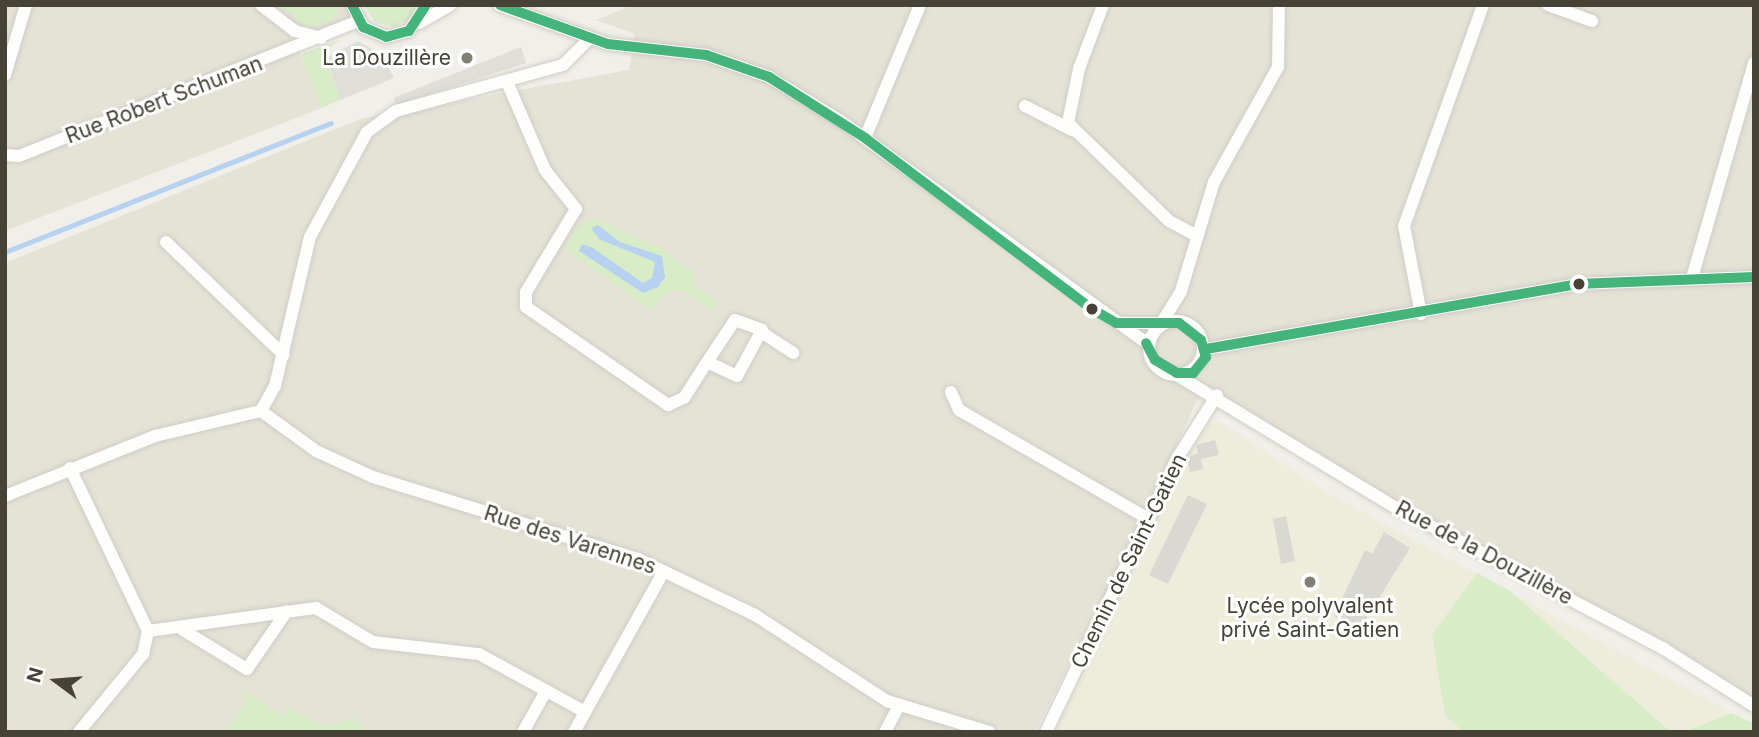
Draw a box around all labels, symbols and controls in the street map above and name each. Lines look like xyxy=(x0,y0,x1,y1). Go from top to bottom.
place label: La Douzillère xyxy=(322,45,451,71)
marker: La Douzillère xyxy=(457,48,477,68)
street label: Rue Robert Schuman xyxy=(62,51,266,149)
unlabelled marker xyxy=(1572,277,1586,291)
unlabelled marker xyxy=(1085,302,1099,316)
street label: Chemin de Saint-Gatien xyxy=(1066,450,1192,672)
street label: Rue de la Douzillère xyxy=(1391,496,1577,610)
street label: Rue des Varennes xyxy=(481,500,659,580)
marker: Lycée polyvalent privé Saint-Gatien xyxy=(1302,574,1318,590)
place label: Lycée polyvalent privé Saint-Gatien xyxy=(1221,593,1399,643)
north arrow xyxy=(21,646,91,716)
text: N xyxy=(22,665,48,685)

